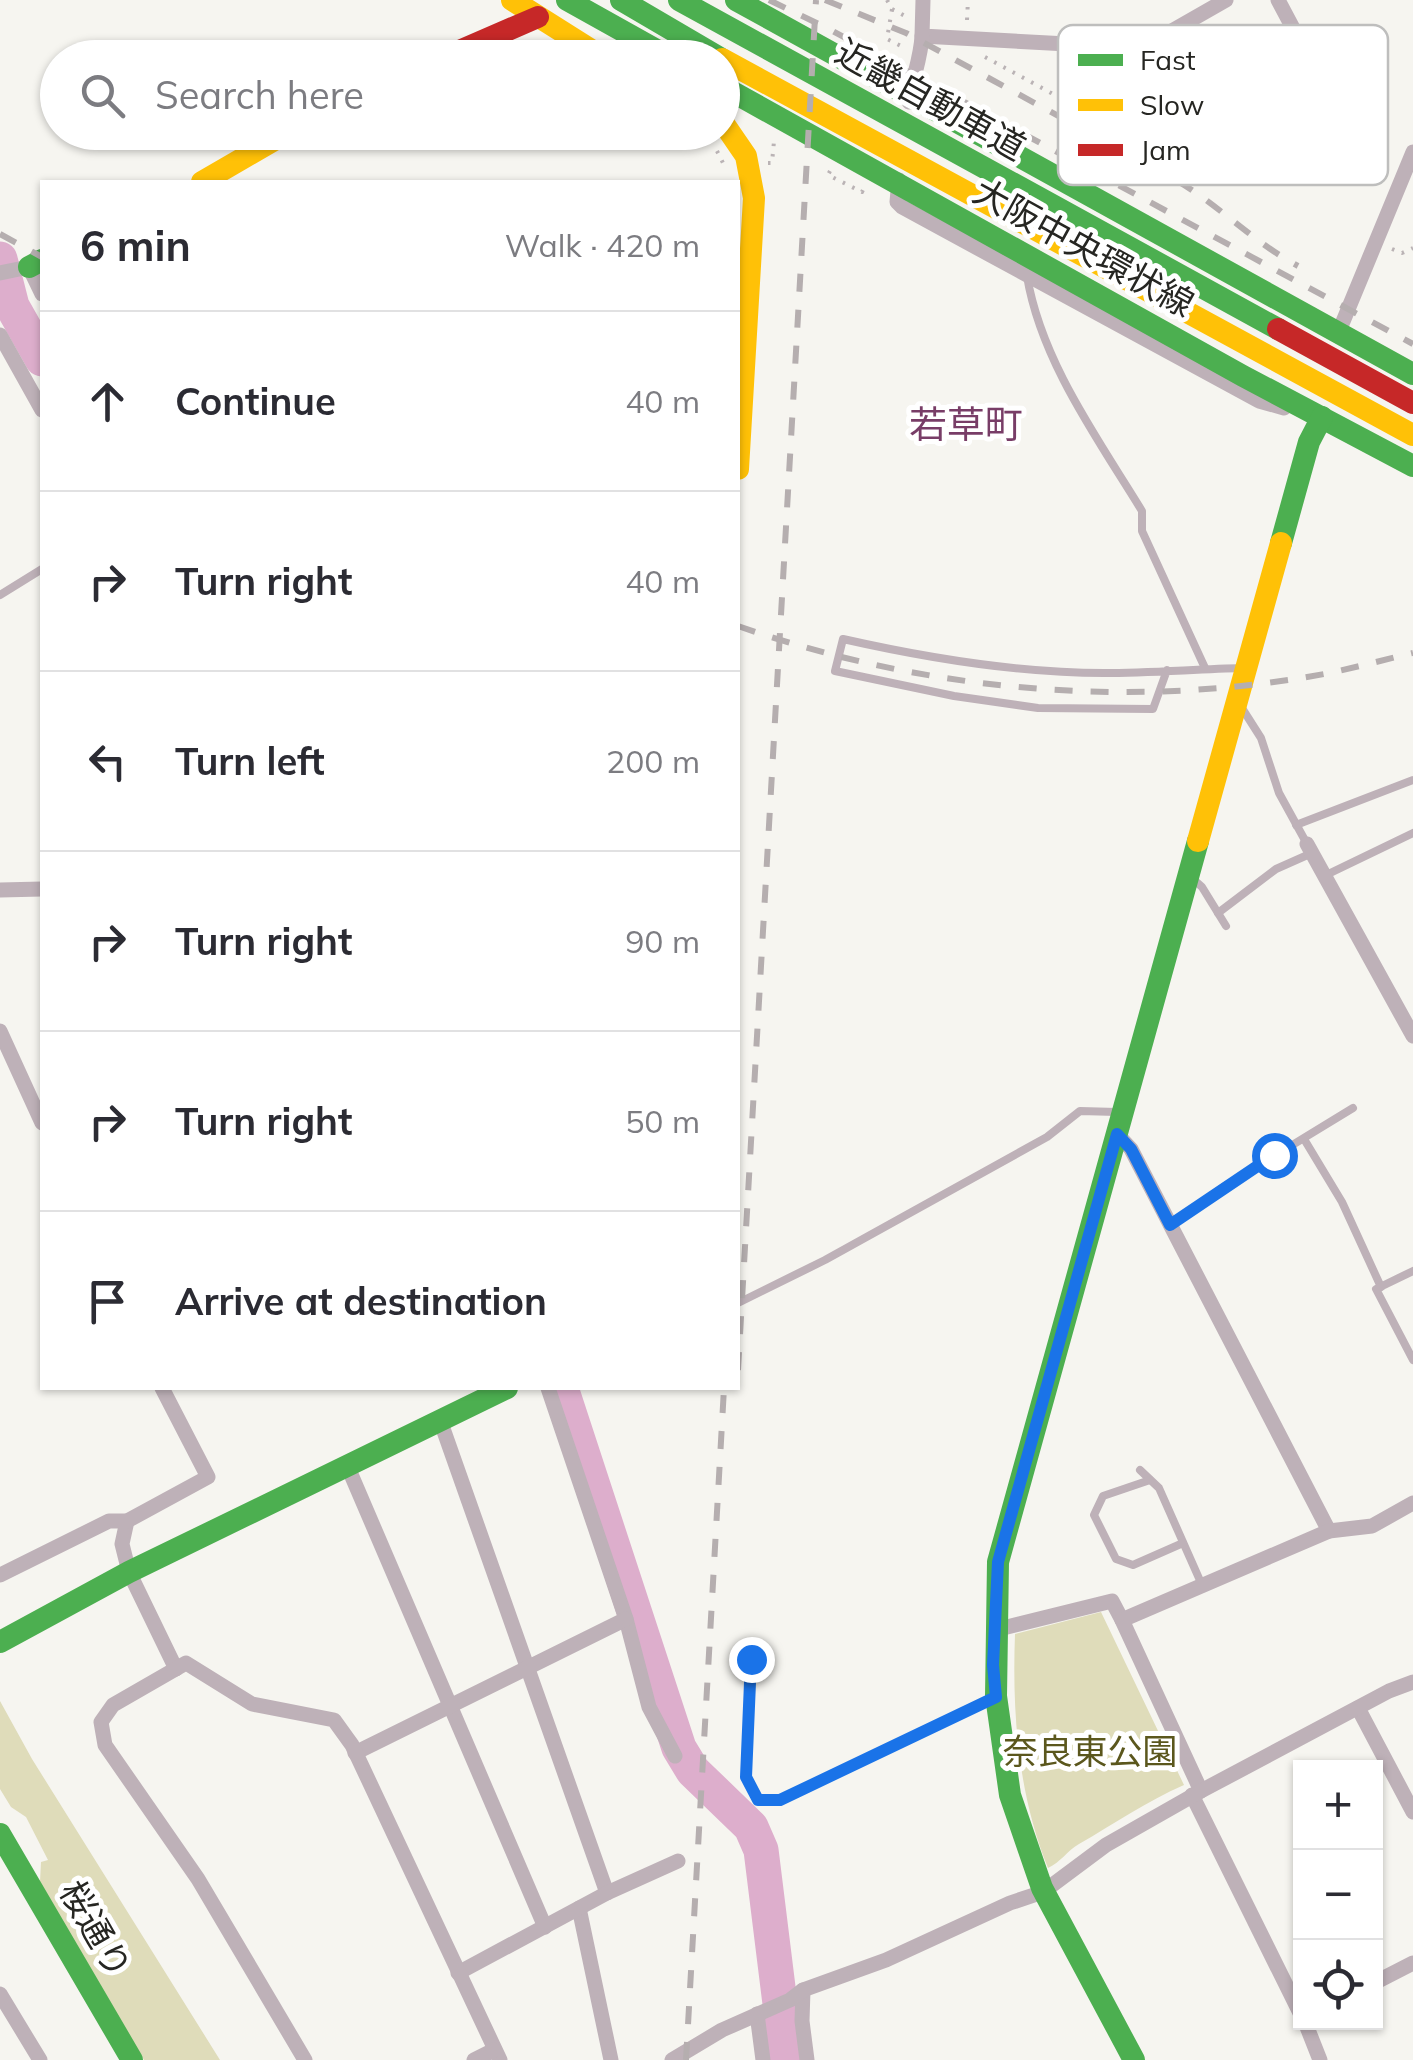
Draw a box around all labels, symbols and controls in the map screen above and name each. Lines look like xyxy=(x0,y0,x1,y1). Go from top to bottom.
legend xyxy=(1058,25,1388,185)
street label: 近畿自動車道 xyxy=(828,29,1034,169)
search box xyxy=(40,40,740,150)
text: Fast xyxy=(1140,42,1196,77)
icon: search xyxy=(75,68,130,123)
text: Search here xyxy=(155,71,364,119)
text: Slow xyxy=(1140,87,1204,122)
text: Jam xyxy=(1140,132,1191,167)
street label: 大阪中央環状線 xyxy=(966,168,1202,326)
text: 6 min xyxy=(80,219,191,272)
text: Walk · 420 m xyxy=(505,225,700,265)
icon: ahead xyxy=(80,374,135,429)
text: Continue xyxy=(175,377,336,425)
text: 40 m xyxy=(625,381,700,421)
district label: 若草町 xyxy=(909,400,1023,448)
icon: right xyxy=(80,554,135,609)
text: Turn right xyxy=(175,557,352,605)
text: 40 m xyxy=(625,561,700,601)
icon: left xyxy=(80,734,135,789)
text: Turn left xyxy=(175,737,325,785)
text: 200 m xyxy=(606,741,700,781)
icon: right xyxy=(80,914,135,969)
text: Turn right xyxy=(175,917,352,965)
text: 90 m xyxy=(625,921,700,961)
icon: right xyxy=(80,1094,135,1149)
text: Turn right xyxy=(175,1097,352,1145)
text: 50 m xyxy=(625,1101,700,1141)
route start xyxy=(1252,1133,1298,1179)
icon: arrive xyxy=(80,1274,135,1329)
text: Arrive at destination xyxy=(175,1277,547,1325)
route end xyxy=(729,1637,775,1683)
park label: 奈良東公園 xyxy=(1002,1729,1178,1773)
map controls xyxy=(1293,1760,1383,2030)
button: + xyxy=(1293,1760,1383,1850)
button: − xyxy=(1293,1850,1383,1940)
street label: 桜通り xyxy=(51,1873,141,1985)
button: locate xyxy=(1293,1940,1383,2030)

